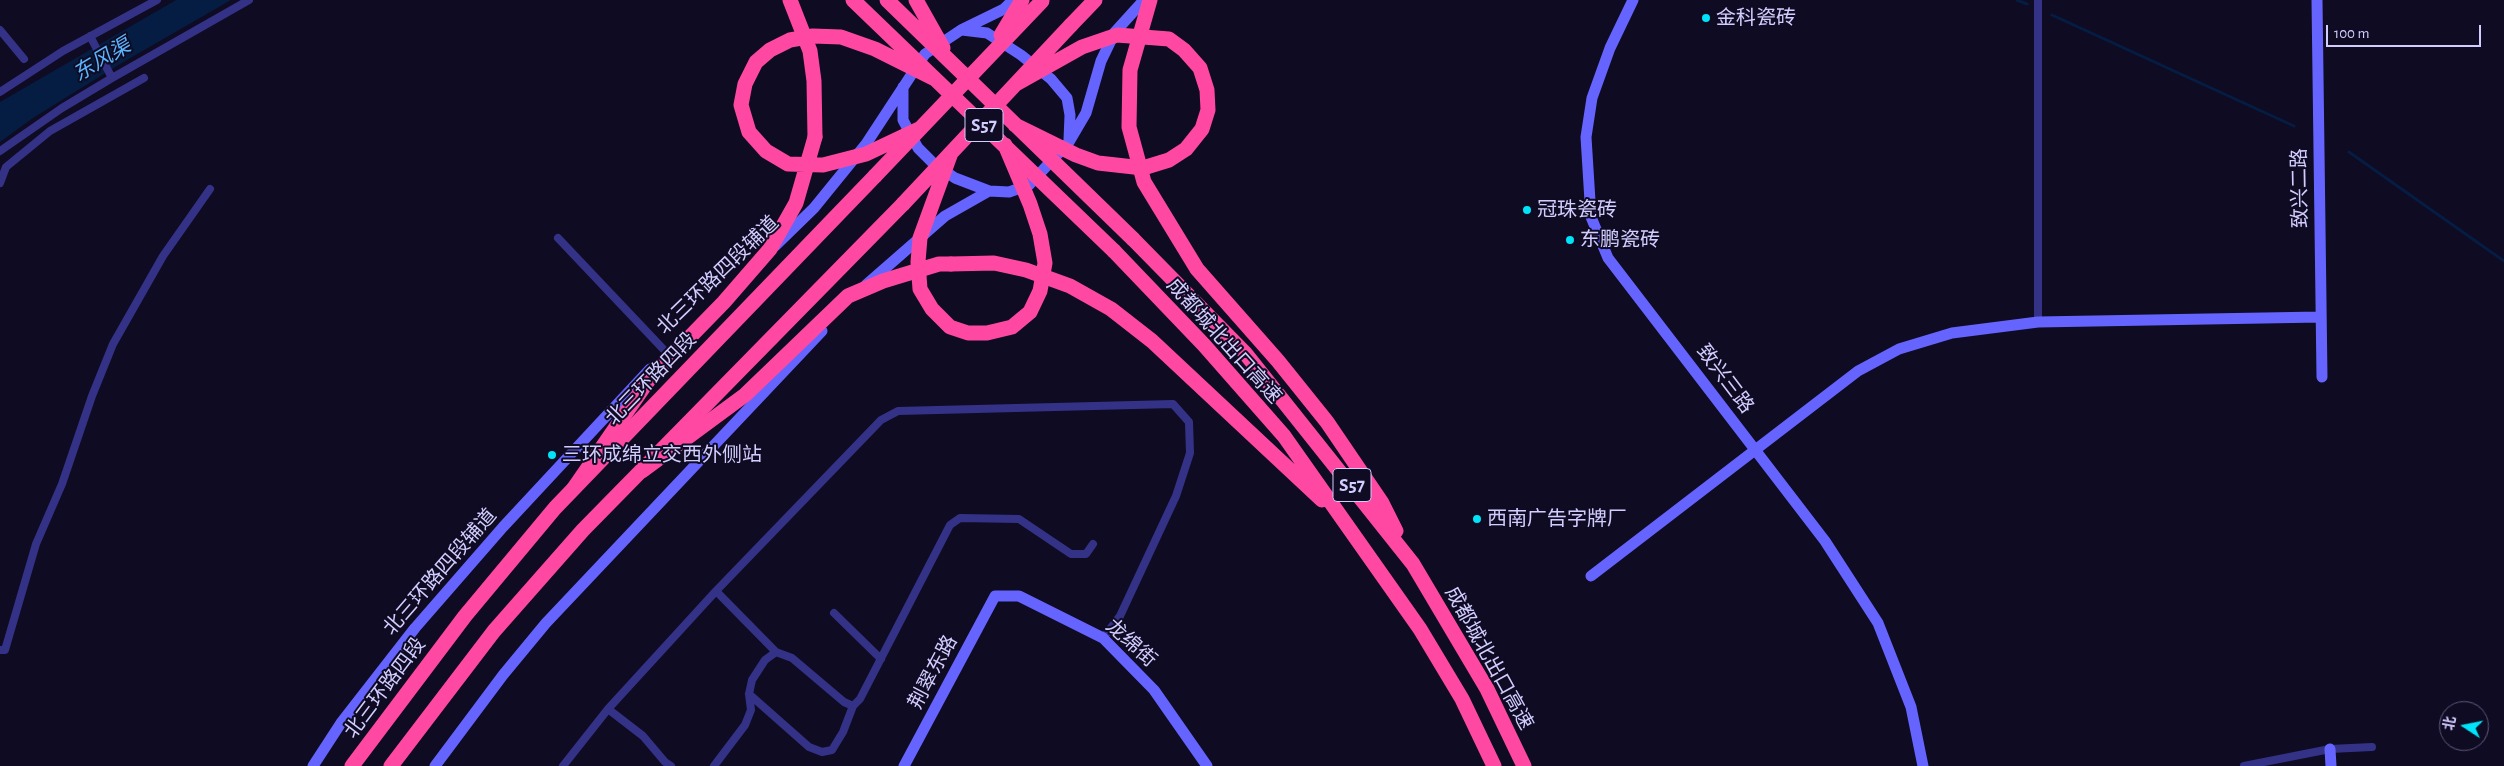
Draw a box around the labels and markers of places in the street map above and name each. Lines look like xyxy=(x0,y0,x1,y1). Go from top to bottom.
place label: 金科瓷砖 xyxy=(1716,6,1796,30)
marker: 金科瓷砖 xyxy=(1700,12,1712,24)
place label: 冠珠瓷砖 xyxy=(1537,198,1617,222)
marker: 冠珠瓷砖 xyxy=(1521,204,1533,216)
place label: 东鹏瓷砖 xyxy=(1580,228,1660,252)
marker: 东鹏瓷砖 xyxy=(1564,234,1576,246)
place label: 三环成绵立交西外侧站 xyxy=(562,443,762,467)
marker: 三环成绵立交西外侧站 xyxy=(546,449,558,461)
place label: 西南广告字牌厂 xyxy=(1487,507,1627,531)
marker: 西南广告字牌厂 xyxy=(1471,513,1483,525)

